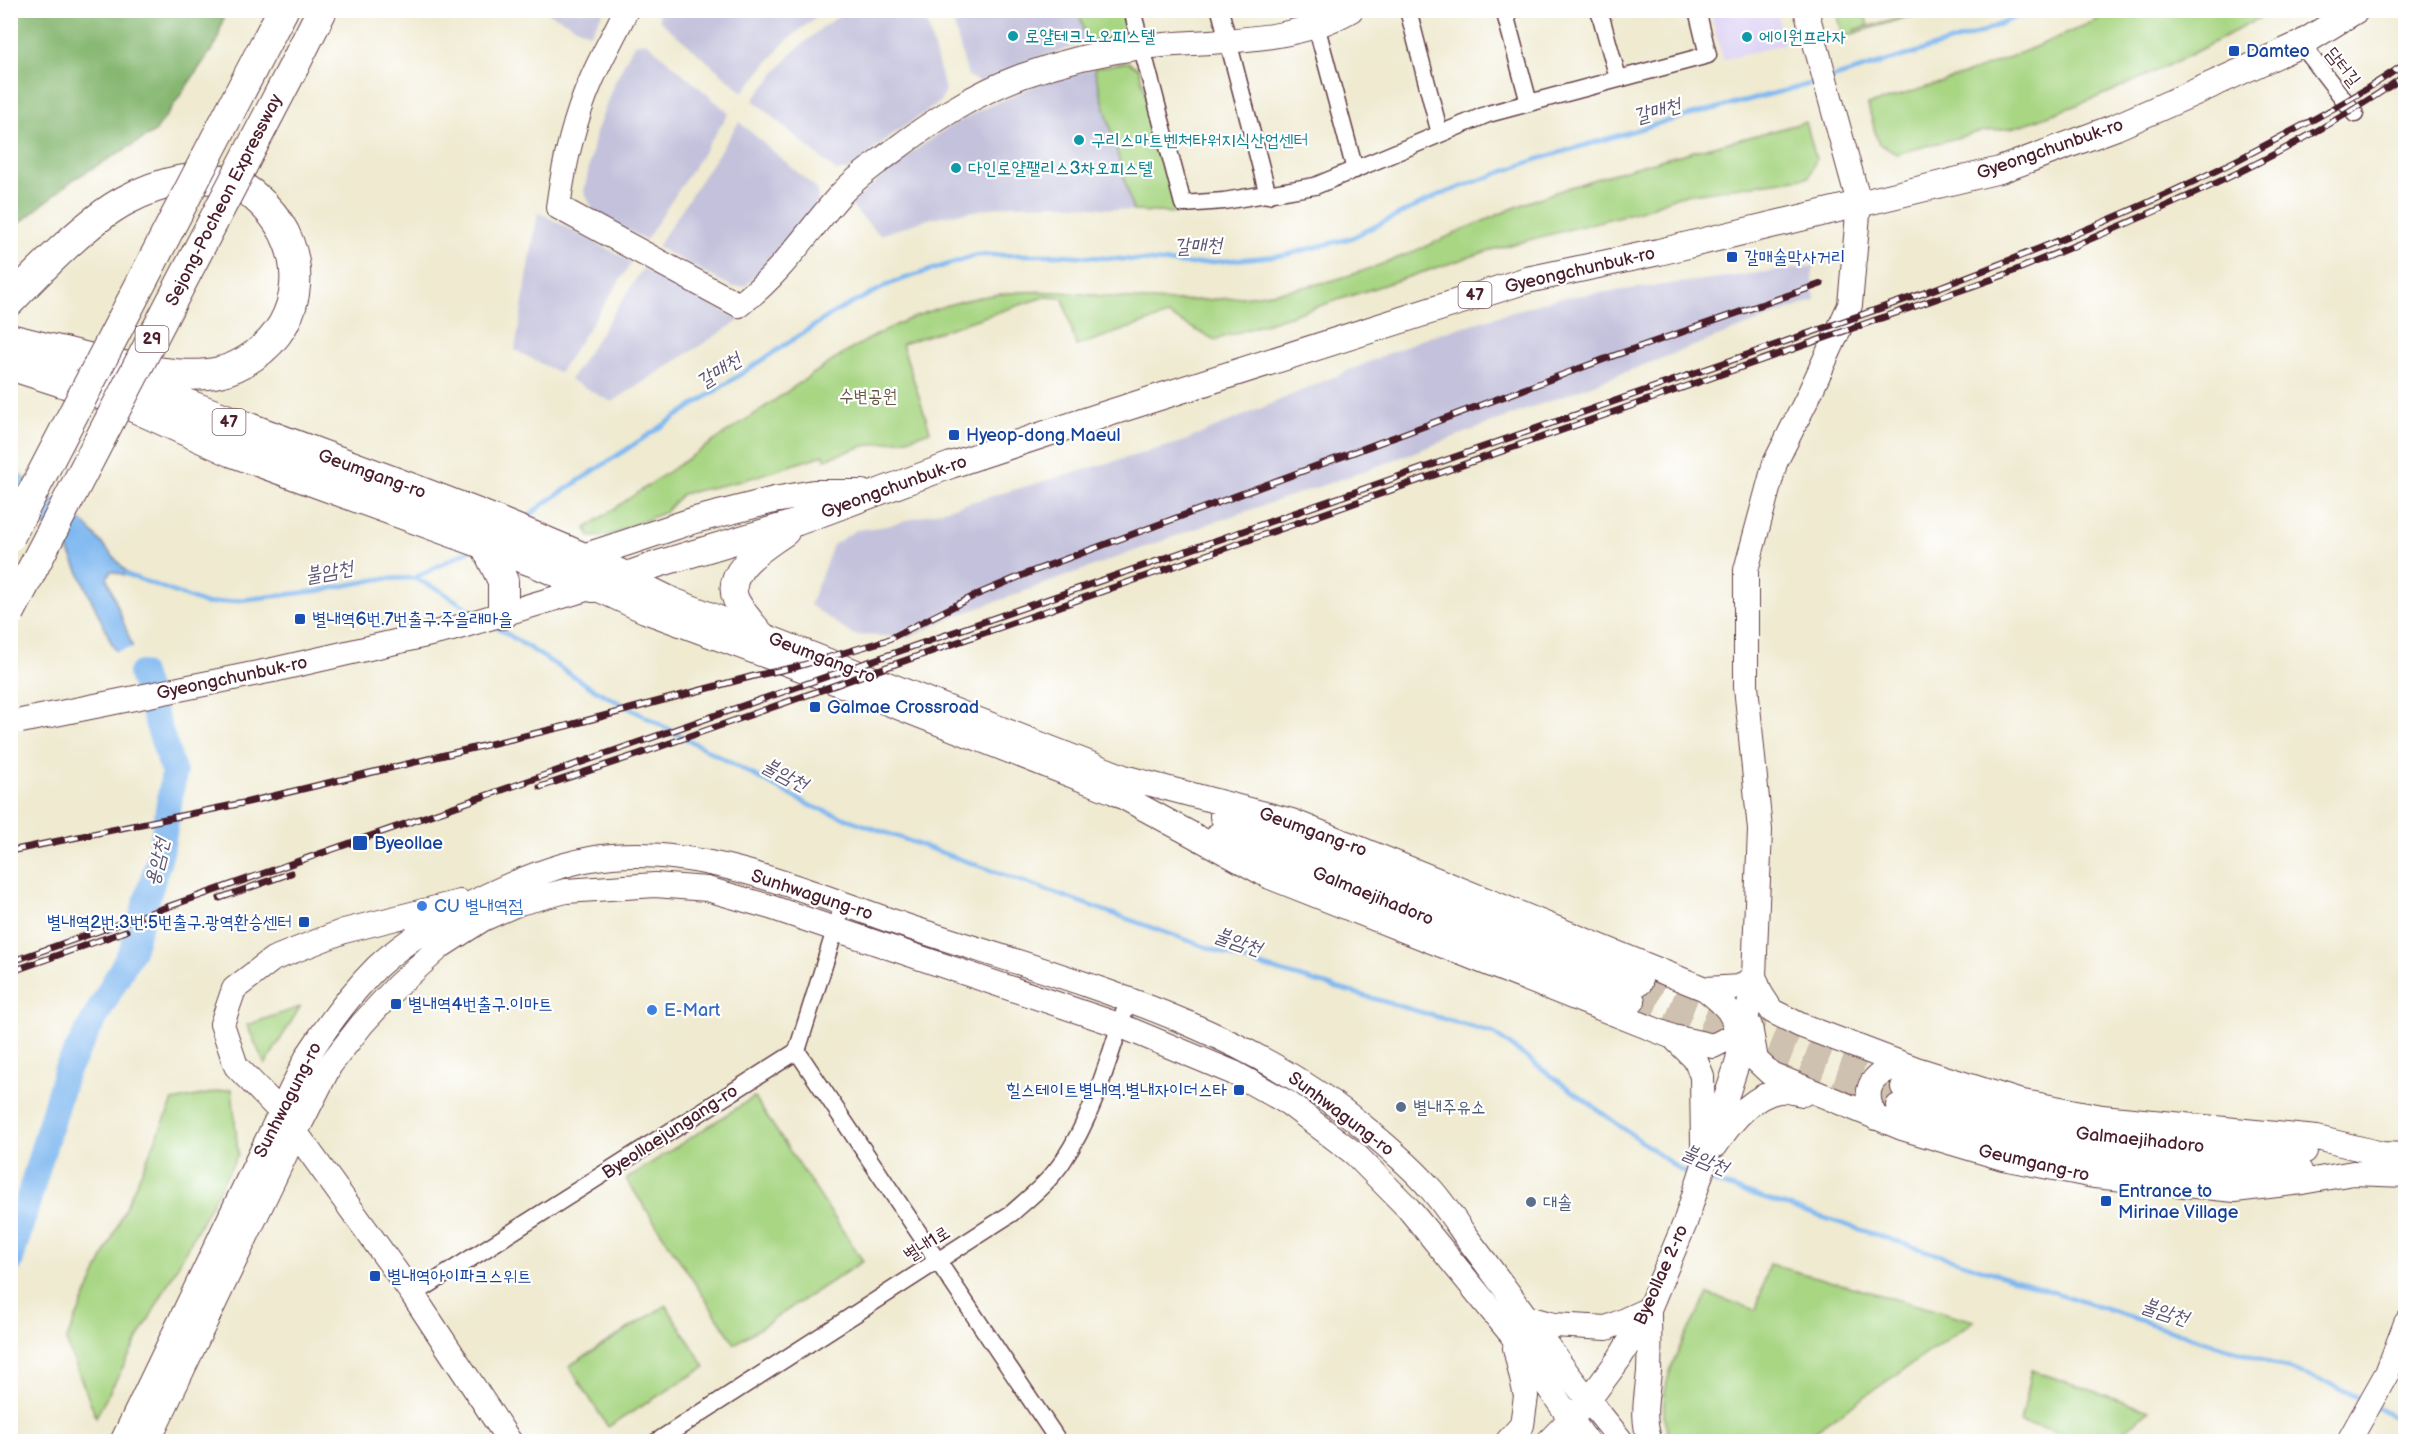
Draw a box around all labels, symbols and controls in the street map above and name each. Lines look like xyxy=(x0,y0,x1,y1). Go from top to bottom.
place label: 로얄테크노오피스텔 xyxy=(1025,26,1155,47)
place label: 에이원프라자 xyxy=(1759,27,1846,48)
marker: 로얄테크노오피스텔 xyxy=(1006,29,1020,43)
marker: 에이원프라자 xyxy=(1740,30,1754,44)
place label: Damteo xyxy=(2246,41,2310,62)
street label: 담터길 xyxy=(2321,43,2365,91)
marker: Damteo xyxy=(2227,44,2241,58)
street label: Sejong-Pocheon Expressway xyxy=(161,90,287,309)
water label: 갈매천 xyxy=(1631,93,1685,129)
street label: Gyeongchunbuk-ro xyxy=(1974,114,2126,184)
place label: 구리스마트벤처타워지식산업센터 xyxy=(1091,130,1308,151)
marker: 구리스마트벤처타워지식산업센터 xyxy=(1072,133,1086,147)
place label: 다인로얄팰리스3차오피스텔 xyxy=(968,158,1153,179)
marker: 다인로얄팰리스3차오피스텔 xyxy=(949,161,963,175)
water label: 갈매천 xyxy=(1173,233,1224,259)
street label: Gyeongchunbuk-ro xyxy=(1503,242,1657,298)
place label: 갈매술막사거리 xyxy=(1744,247,1845,268)
marker: 갈매술막사거리 xyxy=(1725,250,1739,264)
road number: 47 xyxy=(1458,282,1492,308)
road number: 29 xyxy=(136,326,168,352)
water label: 갈매천 xyxy=(692,347,747,394)
park label: 수변공원 xyxy=(839,386,897,407)
road number: 47 xyxy=(212,409,246,435)
place label: Hyeop-dong Maeul xyxy=(966,425,1121,446)
marker: Hyeop-dong Maeul xyxy=(947,428,961,442)
street label: Geumgang-ro xyxy=(315,445,429,503)
street label: Gyeongchunbuk-ro xyxy=(818,451,970,523)
water label: 불암천 xyxy=(303,556,357,588)
place label: 별내역6번.7번출구.주을래마을 xyxy=(312,609,513,630)
marker: 별내역6번.7번출구.주을래마을 xyxy=(293,612,307,626)
street label: Geumgang-ro xyxy=(765,628,879,688)
street label: Gyeongchunbuk-ro xyxy=(155,652,309,704)
place label: Galmae Crossroad xyxy=(827,697,979,718)
marker: Galmae Crossroad xyxy=(808,700,822,714)
water label: 불암천 xyxy=(758,753,814,798)
street label: Geumgang-ro xyxy=(1256,803,1370,861)
place label: Byeollae xyxy=(374,833,443,854)
water label: 용암천 xyxy=(140,834,175,888)
marker: Byeollae xyxy=(351,834,369,852)
street label: Galmaejihadoro xyxy=(1309,862,1437,930)
street label: Sunhwagung-ro xyxy=(748,865,876,925)
place label: CU 별내역점 xyxy=(434,896,523,917)
marker: CU 별내역점 xyxy=(415,899,429,913)
place label: 별내역2번.3번.5번출구.광역환승센터 xyxy=(47,912,292,933)
marker: 별내역2번.3번.5번출구.광역환승센터 xyxy=(297,915,311,929)
water label: 불암천 xyxy=(1211,923,1267,962)
place label: 별내역4번출구.이마트 xyxy=(408,994,553,1015)
marker: 별내역4번출구.이마트 xyxy=(389,997,403,1011)
place label: E-Mart xyxy=(664,1000,721,1021)
marker: E-Mart xyxy=(645,1003,659,1017)
street label: Sunhwagung-ro xyxy=(250,1039,326,1161)
street label: Sunhwagung-ro xyxy=(1284,1067,1398,1161)
street label: Byeollaejungang-ro xyxy=(598,1080,742,1184)
place label: 힐스테이트별내역.별내자이더스타 xyxy=(1006,1080,1228,1101)
marker: 힐스테이트별내역.별내자이더스타 xyxy=(1232,1083,1246,1097)
place label: 별내주유소 xyxy=(1413,1097,1485,1118)
marker: 별내주유소 xyxy=(1394,1100,1408,1114)
street label: Galmaejihadoro xyxy=(2075,1123,2205,1157)
water label: 불암천 xyxy=(1678,1140,1734,1181)
street label: Geumgang-ro xyxy=(1976,1140,2092,1186)
place label: Entrance to Mirinae Village xyxy=(2118,1181,2239,1223)
place label: 대솔 xyxy=(1543,1192,1572,1213)
marker: Entrance to Mirinae Village xyxy=(2099,1194,2113,1208)
marker: 대솔 xyxy=(1524,1195,1538,1209)
street label: 별내1로 xyxy=(900,1222,954,1266)
street label: Byeollae 2-ro xyxy=(1630,1222,1692,1328)
place label: 별내역아이파크스위트 xyxy=(387,1266,532,1287)
marker: 별내역아이파크스위트 xyxy=(368,1269,382,1283)
water label: 불암천 xyxy=(2138,1293,2193,1331)

